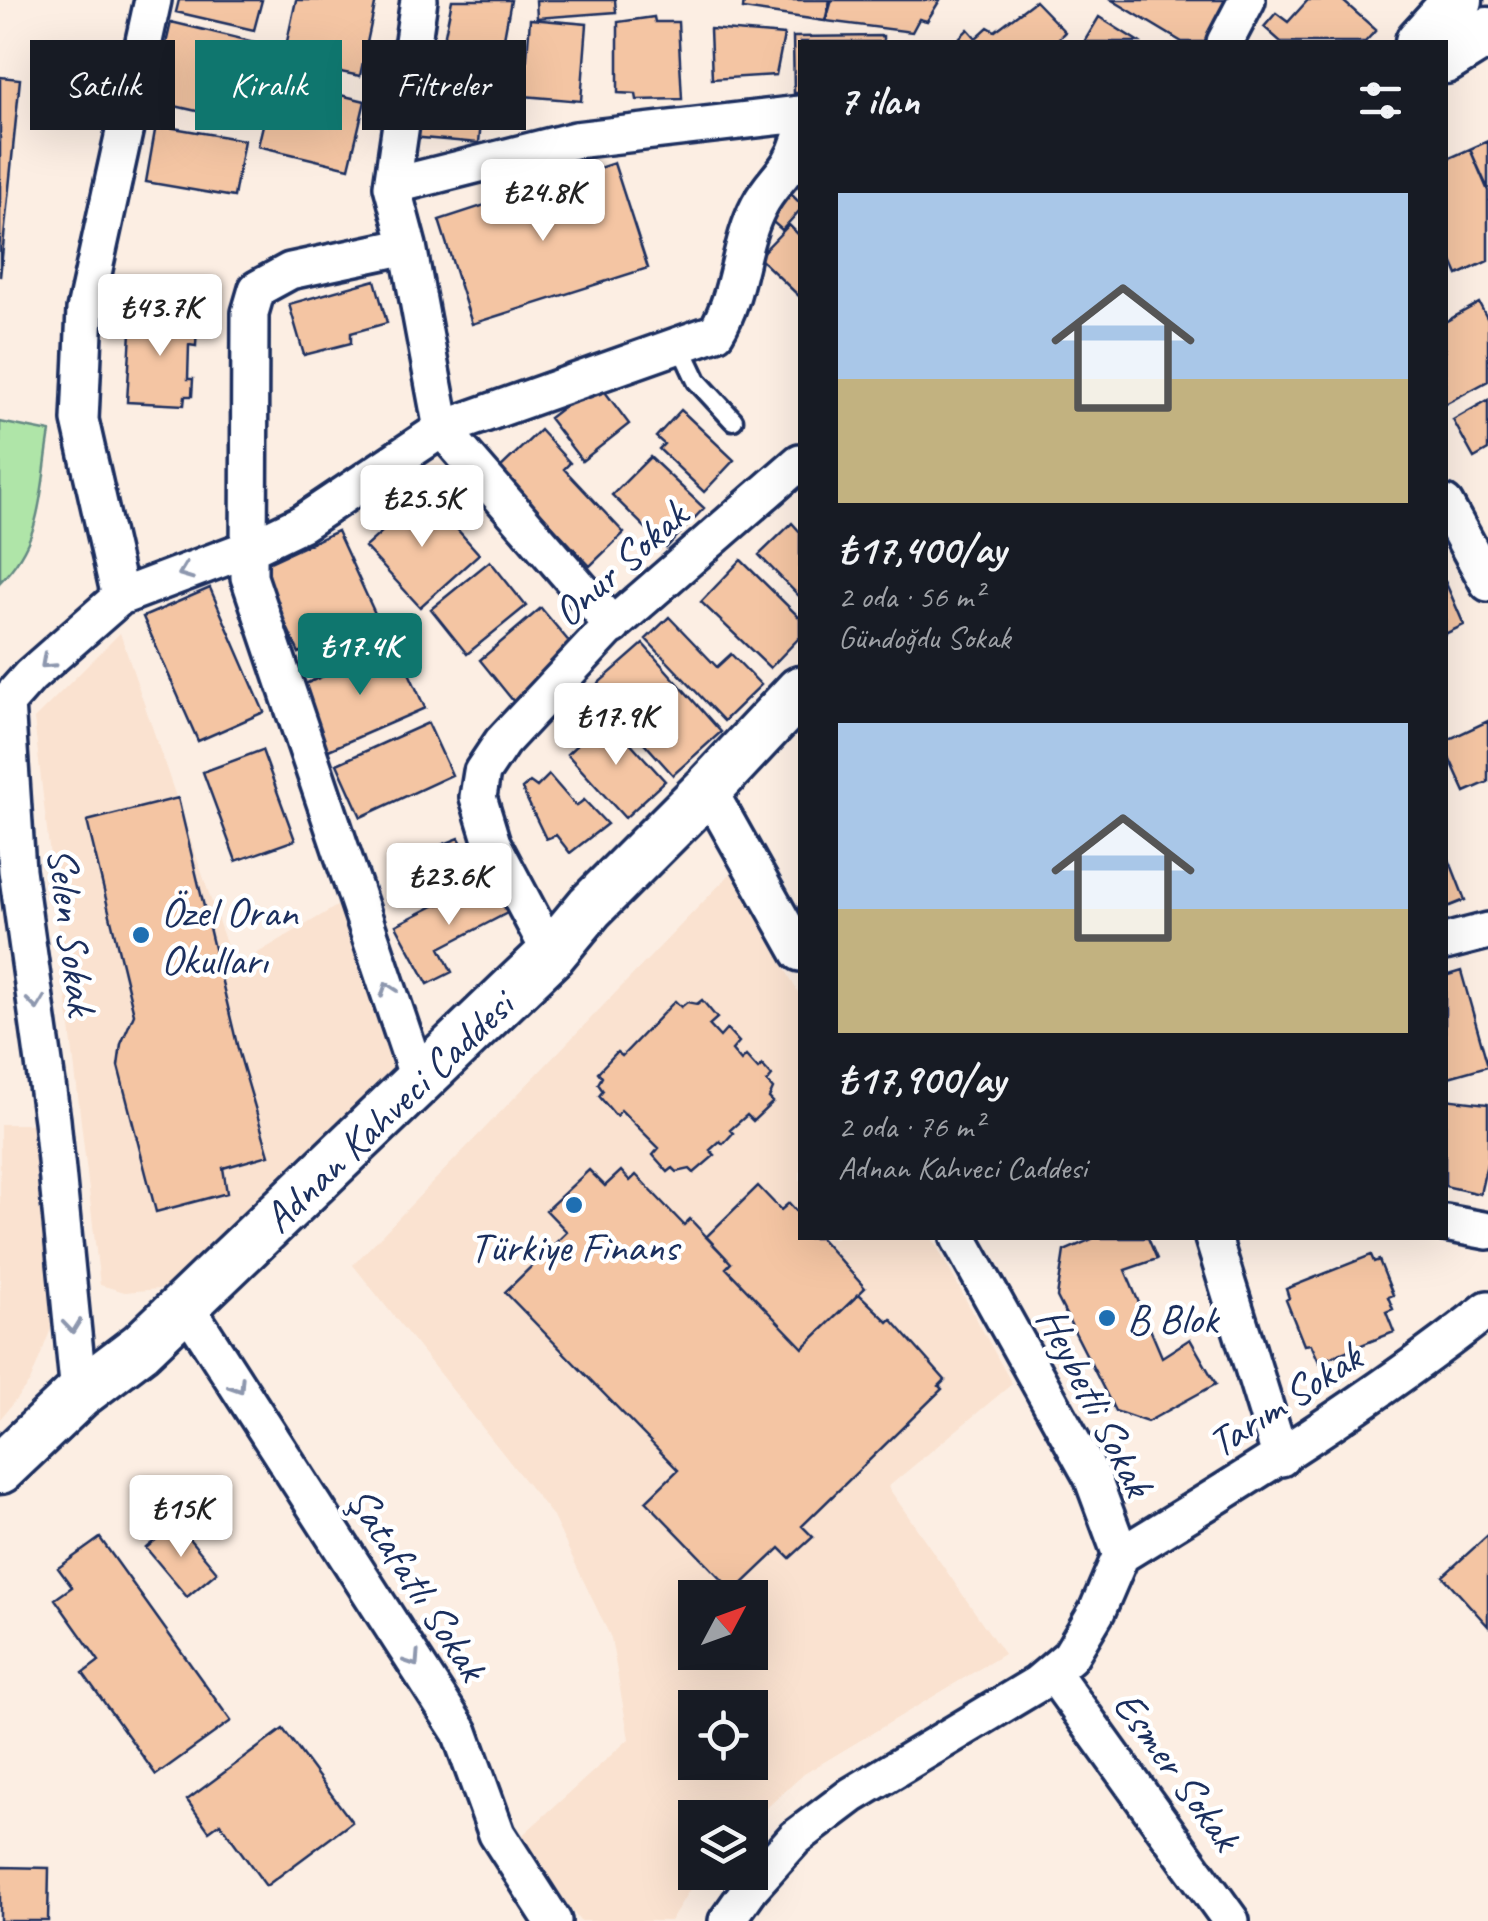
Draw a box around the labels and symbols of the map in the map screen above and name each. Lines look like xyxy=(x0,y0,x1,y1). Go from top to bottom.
pin: ₺24.8K xyxy=(462,159,624,244)
pin: ₺43.7K xyxy=(79,274,241,359)
pin: ₺25.5K xyxy=(341,465,503,550)
street label: Onur Sokak xyxy=(542,487,701,638)
one-way arrow xyxy=(177,561,195,581)
pin: ₺17.4K xyxy=(279,613,441,698)
one-way arrow xyxy=(40,650,59,668)
pin: ₺17.9K xyxy=(535,683,697,768)
pin: ₺23.6K xyxy=(368,843,530,928)
street label: Selen Sokak xyxy=(35,845,108,1021)
place label: Özel Oran Okulları xyxy=(161,886,299,987)
marker: Özel Oran Okulları xyxy=(130,924,152,946)
street label: Adnan Kahveci Caddesi xyxy=(252,976,528,1244)
one-way arrow xyxy=(379,981,400,998)
one-way arrow xyxy=(25,994,46,1011)
marker: Türkiye Finans xyxy=(563,1194,585,1216)
place label: Türkiye Finans xyxy=(470,1221,682,1274)
place label: B Blok xyxy=(1127,1293,1220,1346)
street label: Heybetli Sokak xyxy=(1025,1298,1166,1507)
marker: B Blok xyxy=(1096,1307,1118,1329)
one-way arrow xyxy=(61,1318,83,1334)
street label: Tarım Sokak xyxy=(1198,1330,1374,1470)
one-way arrow xyxy=(225,1376,244,1394)
pin: ₺15K xyxy=(122,1475,240,1560)
street label: Şatafatlı Sokak xyxy=(335,1477,500,1693)
north arrow xyxy=(678,1580,768,1670)
one-way arrow xyxy=(401,1649,420,1667)
street label: Esmer Sokak xyxy=(1101,1681,1254,1863)

